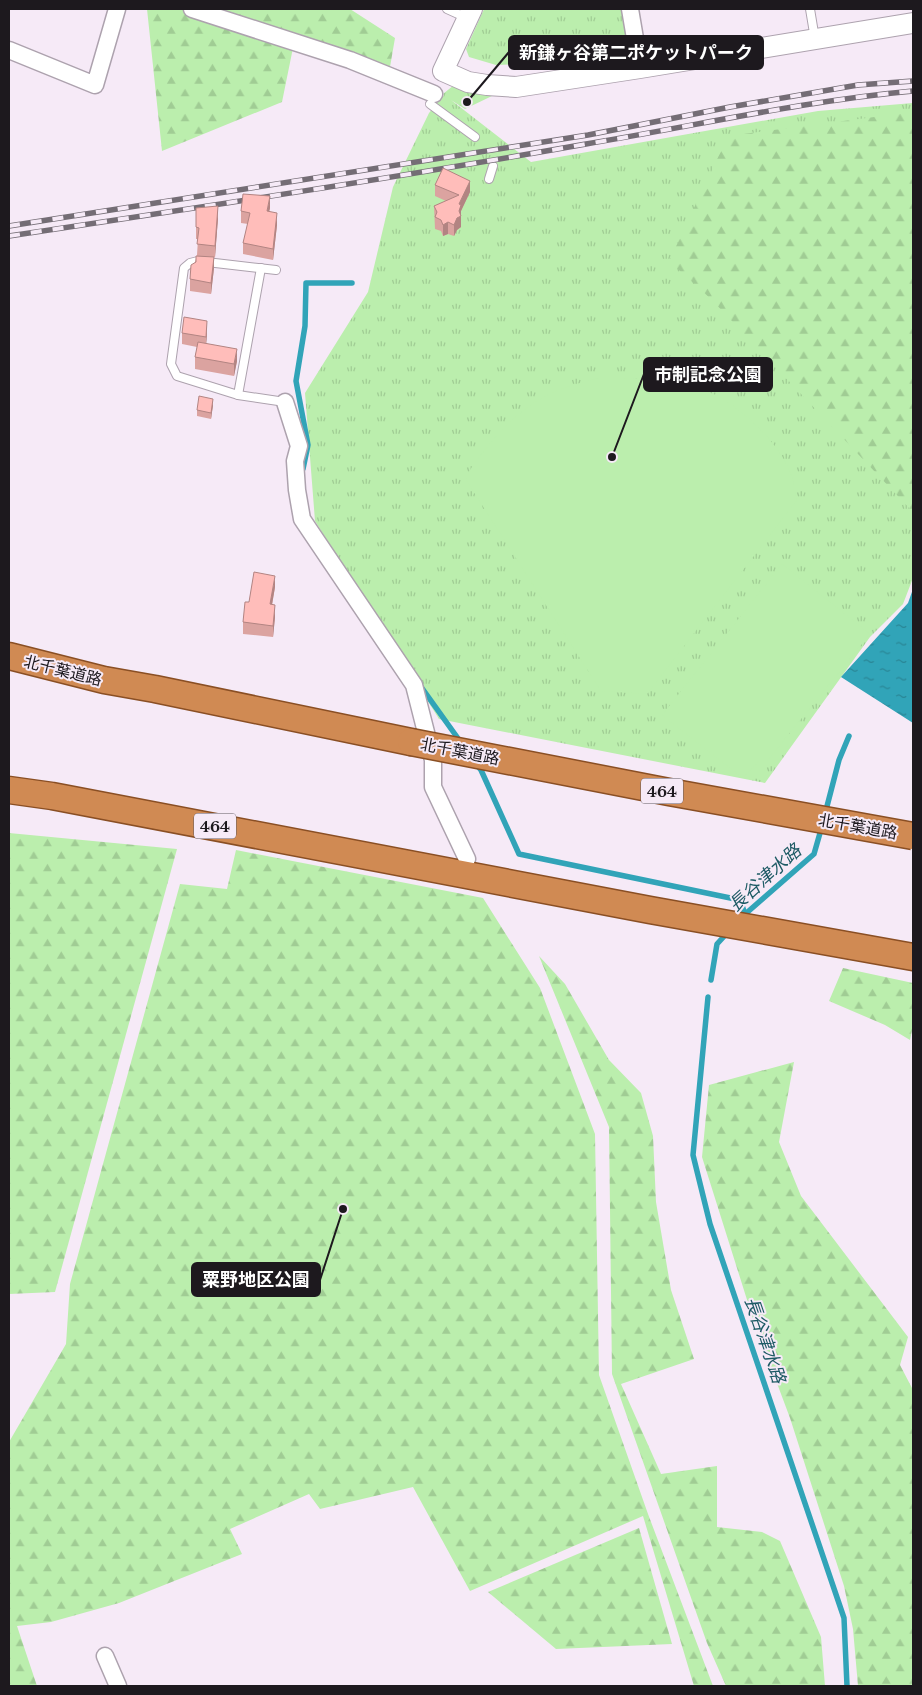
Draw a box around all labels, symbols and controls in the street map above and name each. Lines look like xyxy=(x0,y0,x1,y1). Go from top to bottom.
callout: 新鎌ヶ谷第二ポケットパーク xyxy=(509,36,763,69)
text: 新鎌ヶ谷第二ポケットパーク xyxy=(519,42,753,64)
callout: 市制記念公園 xyxy=(644,358,772,391)
text: 市制記念公園 xyxy=(654,364,762,386)
street label: 北千葉道路 xyxy=(22,651,104,689)
street label: 北千葉道路 xyxy=(419,734,501,768)
road number: 464 xyxy=(641,778,683,804)
street label: 北千葉道路 xyxy=(817,809,899,843)
road number: 464 xyxy=(194,814,236,838)
water label: 長谷津水路 xyxy=(724,838,807,916)
callout: 粟野地区公園 xyxy=(192,1263,320,1296)
text: 粟野地区公園 xyxy=(202,1269,310,1291)
water label: 長谷津水路 xyxy=(740,1294,791,1388)

